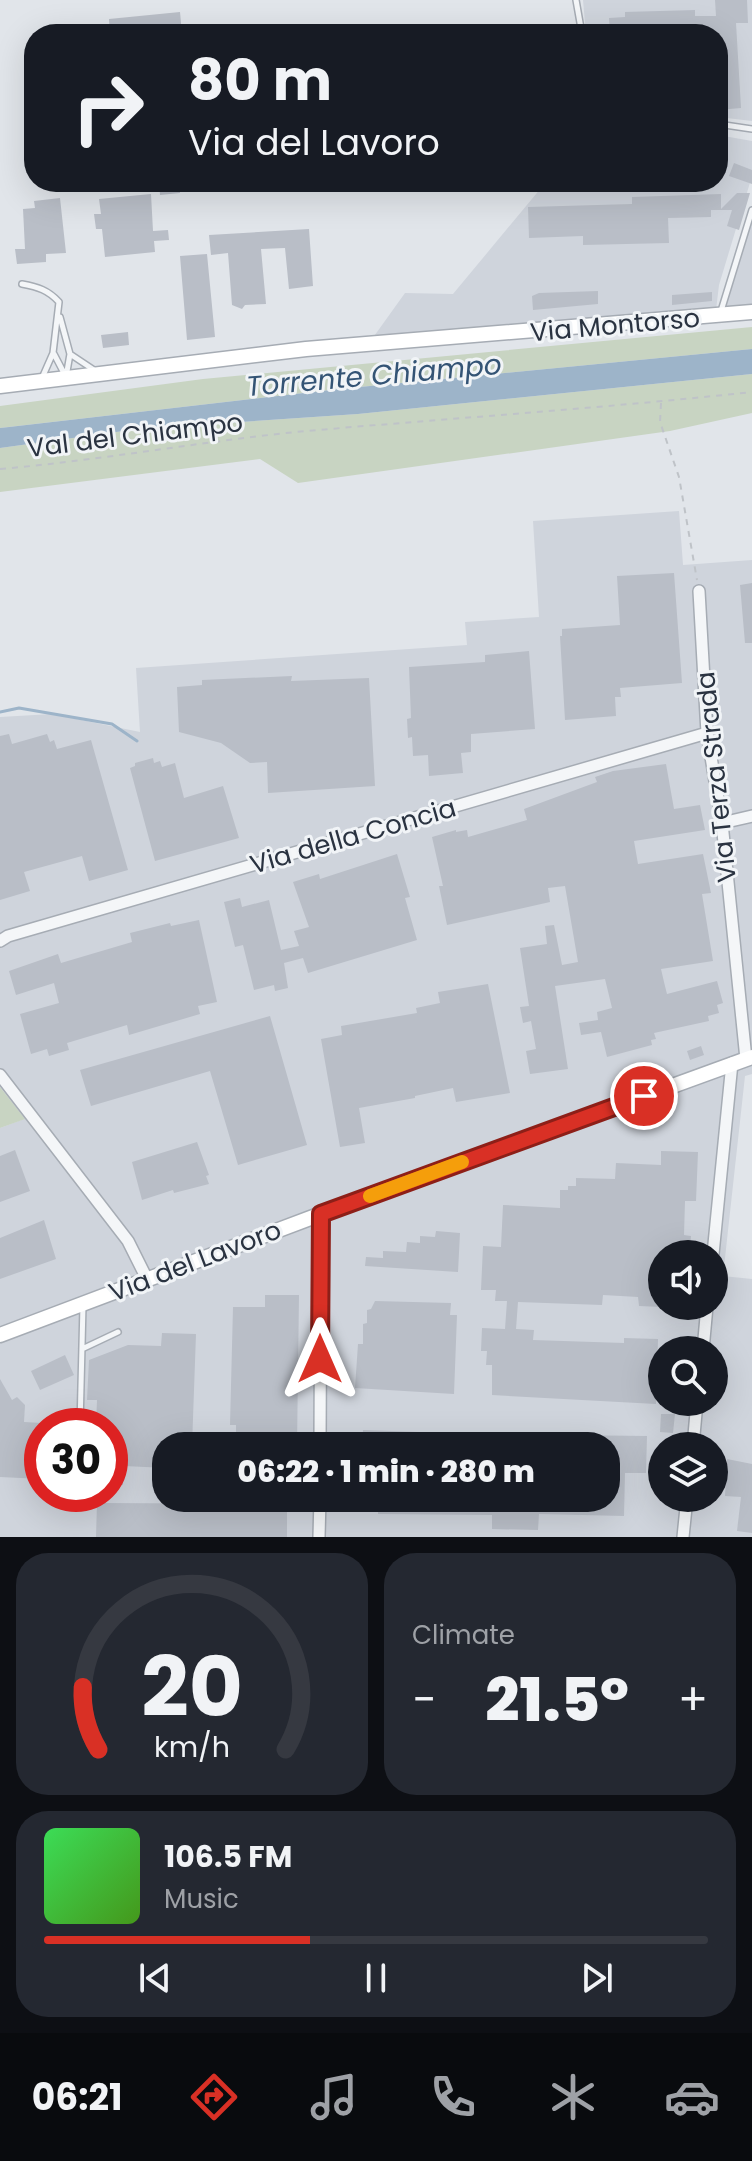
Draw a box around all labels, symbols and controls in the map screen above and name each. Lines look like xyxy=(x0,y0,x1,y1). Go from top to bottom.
text: 80 m xyxy=(188,41,332,120)
icon: right xyxy=(56,56,160,160)
text: Via del Lavoro xyxy=(188,117,440,168)
street label: Via Montorso xyxy=(529,300,701,350)
water label: Torrente Chiampo xyxy=(245,345,503,406)
street label: Val del Chiampo xyxy=(25,404,245,466)
street label: Via Terza Strada xyxy=(687,670,745,884)
street label: Via della Concia xyxy=(246,789,460,883)
pin xyxy=(610,1062,678,1130)
icon: arrive xyxy=(622,1074,666,1118)
street label: Via del Lavoro xyxy=(104,1212,286,1310)
map controls xyxy=(648,1240,728,1512)
button: sound xyxy=(648,1240,728,1320)
position arrow xyxy=(278,1317,362,1401)
button: search xyxy=(648,1336,728,1416)
speed limit sign: 30 xyxy=(24,1408,128,1512)
button: layers xyxy=(648,1432,728,1512)
text: 06:22 · 1 min · 280 m xyxy=(237,1450,535,1493)
text: Climate xyxy=(412,1617,515,1653)
text: 20 xyxy=(141,1629,243,1745)
text: 21.5° xyxy=(485,1658,629,1742)
text: − xyxy=(412,1669,436,1730)
text: + xyxy=(678,1669,708,1730)
text: km/h xyxy=(154,1727,230,1767)
text: 106.5 FM xyxy=(164,1835,292,1878)
text: Music xyxy=(164,1881,239,1917)
icon: previous xyxy=(133,1956,177,2000)
icon: pause xyxy=(354,1956,398,2000)
icon: next xyxy=(575,1956,619,2000)
icon: directions xyxy=(186,2069,242,2125)
icon: music xyxy=(306,2069,362,2125)
icon: phone xyxy=(425,2069,481,2125)
icon: climate xyxy=(545,2069,601,2125)
icon: car xyxy=(664,2069,720,2125)
text: 06:21 xyxy=(32,2072,123,2123)

